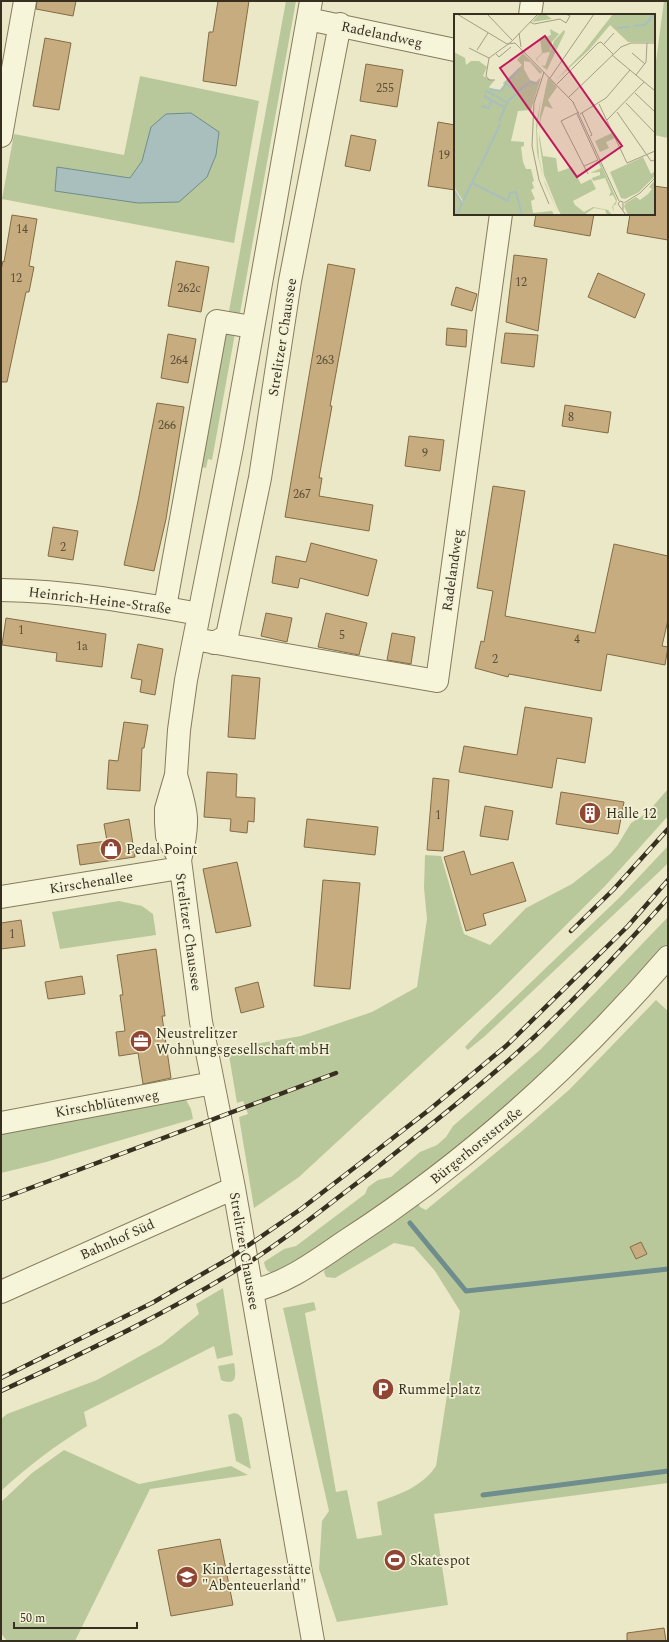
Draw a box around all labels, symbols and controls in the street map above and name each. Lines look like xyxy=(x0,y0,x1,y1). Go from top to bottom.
inset map xyxy=(454,14,655,215)
street label: Radelandweg xyxy=(339,16,425,53)
house number: 255 xyxy=(376,79,394,98)
house number: 19 xyxy=(438,146,450,165)
house number: 14 xyxy=(16,220,28,239)
house number: 12 xyxy=(10,269,22,288)
house number: 12 xyxy=(515,273,527,292)
street label: Strelitzer Chaussee xyxy=(263,276,302,398)
house number: 262c xyxy=(177,279,201,298)
house number: 264 xyxy=(170,351,188,370)
house number: 263 xyxy=(316,351,334,370)
house number: 8 xyxy=(568,408,574,427)
house number: 266 xyxy=(158,416,176,435)
house number: 9 xyxy=(422,444,428,463)
house number: 267 xyxy=(293,485,311,504)
street label: Radelandweg xyxy=(436,528,469,613)
house number: 2 xyxy=(60,538,66,557)
street label: Heinrich-Heine-Straße xyxy=(27,581,173,620)
house number: 1 xyxy=(18,621,24,640)
house number: 5 xyxy=(339,626,345,645)
house number: 4 xyxy=(574,630,580,649)
house number: 1a xyxy=(76,637,88,656)
house number: 2 xyxy=(492,650,498,669)
building icon: Halle 12 xyxy=(577,800,603,826)
place label: Halle 12 xyxy=(606,803,657,824)
house number: 1 xyxy=(435,806,441,825)
shop icon: Pedal Point xyxy=(98,836,124,862)
place label: Pedal Point xyxy=(126,839,197,860)
street label: Kirschenallee xyxy=(48,866,135,899)
street label: Strelitzer Chaussee xyxy=(170,872,207,993)
house number: 1 xyxy=(9,925,15,944)
place label: Neustrelitzer Wohnungsgesellschaft mbH xyxy=(156,1023,330,1060)
office icon: Neustrelitzer Wohnungsgesellschaft mbH xyxy=(128,1028,154,1054)
street label: Kirschblütenweg xyxy=(53,1084,161,1123)
street label: Bürgerhorststraße xyxy=(426,1101,527,1189)
street label: Strelitzer Chaussee xyxy=(224,1190,265,1312)
street label: Bahnhof Süd xyxy=(77,1214,158,1265)
parking icon: Rummelplatz xyxy=(370,1376,396,1402)
place label: Rummelplatz xyxy=(398,1379,481,1400)
sports icon: Skatespot xyxy=(382,1547,408,1573)
place label: Skatespot xyxy=(410,1550,470,1571)
place label: Kindertagesstätte "Abenteuerland" xyxy=(202,1559,311,1596)
school or university icon: Kindertagesstätte "Abenteuerland" xyxy=(174,1564,200,1590)
scale bar xyxy=(14,1604,137,1630)
text: 50 m xyxy=(20,1609,45,1628)

